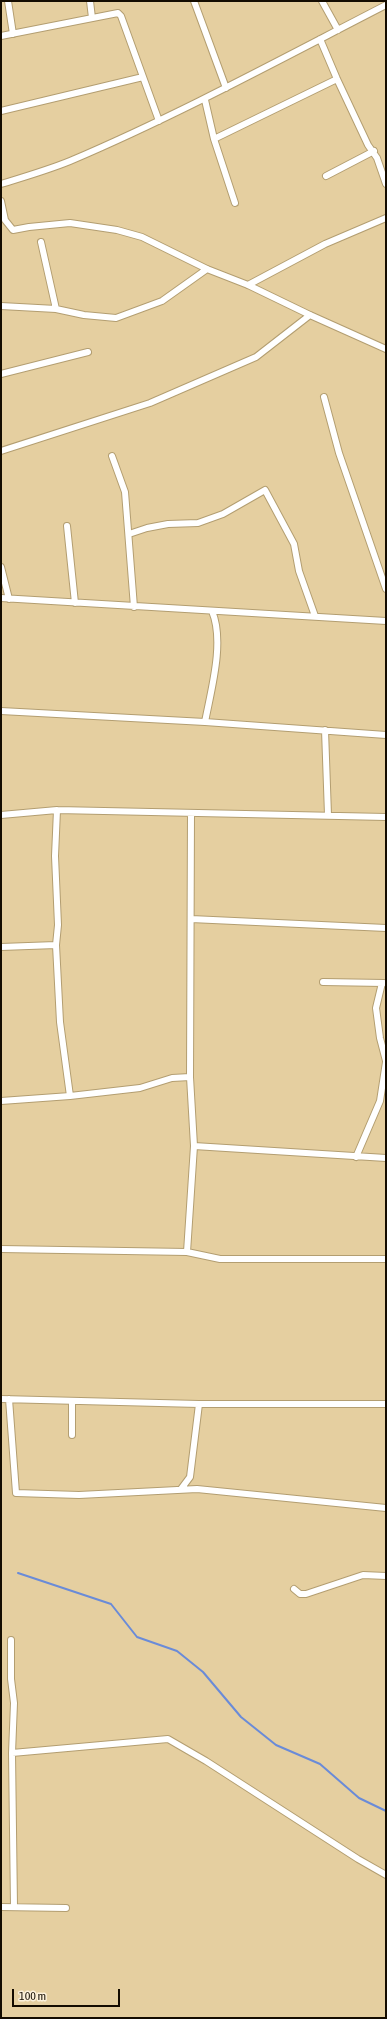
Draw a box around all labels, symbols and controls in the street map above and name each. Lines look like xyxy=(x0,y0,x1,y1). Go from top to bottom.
scale bar xyxy=(14,1981,122,2007)
text: 100 m xyxy=(19,1989,46,2003)

